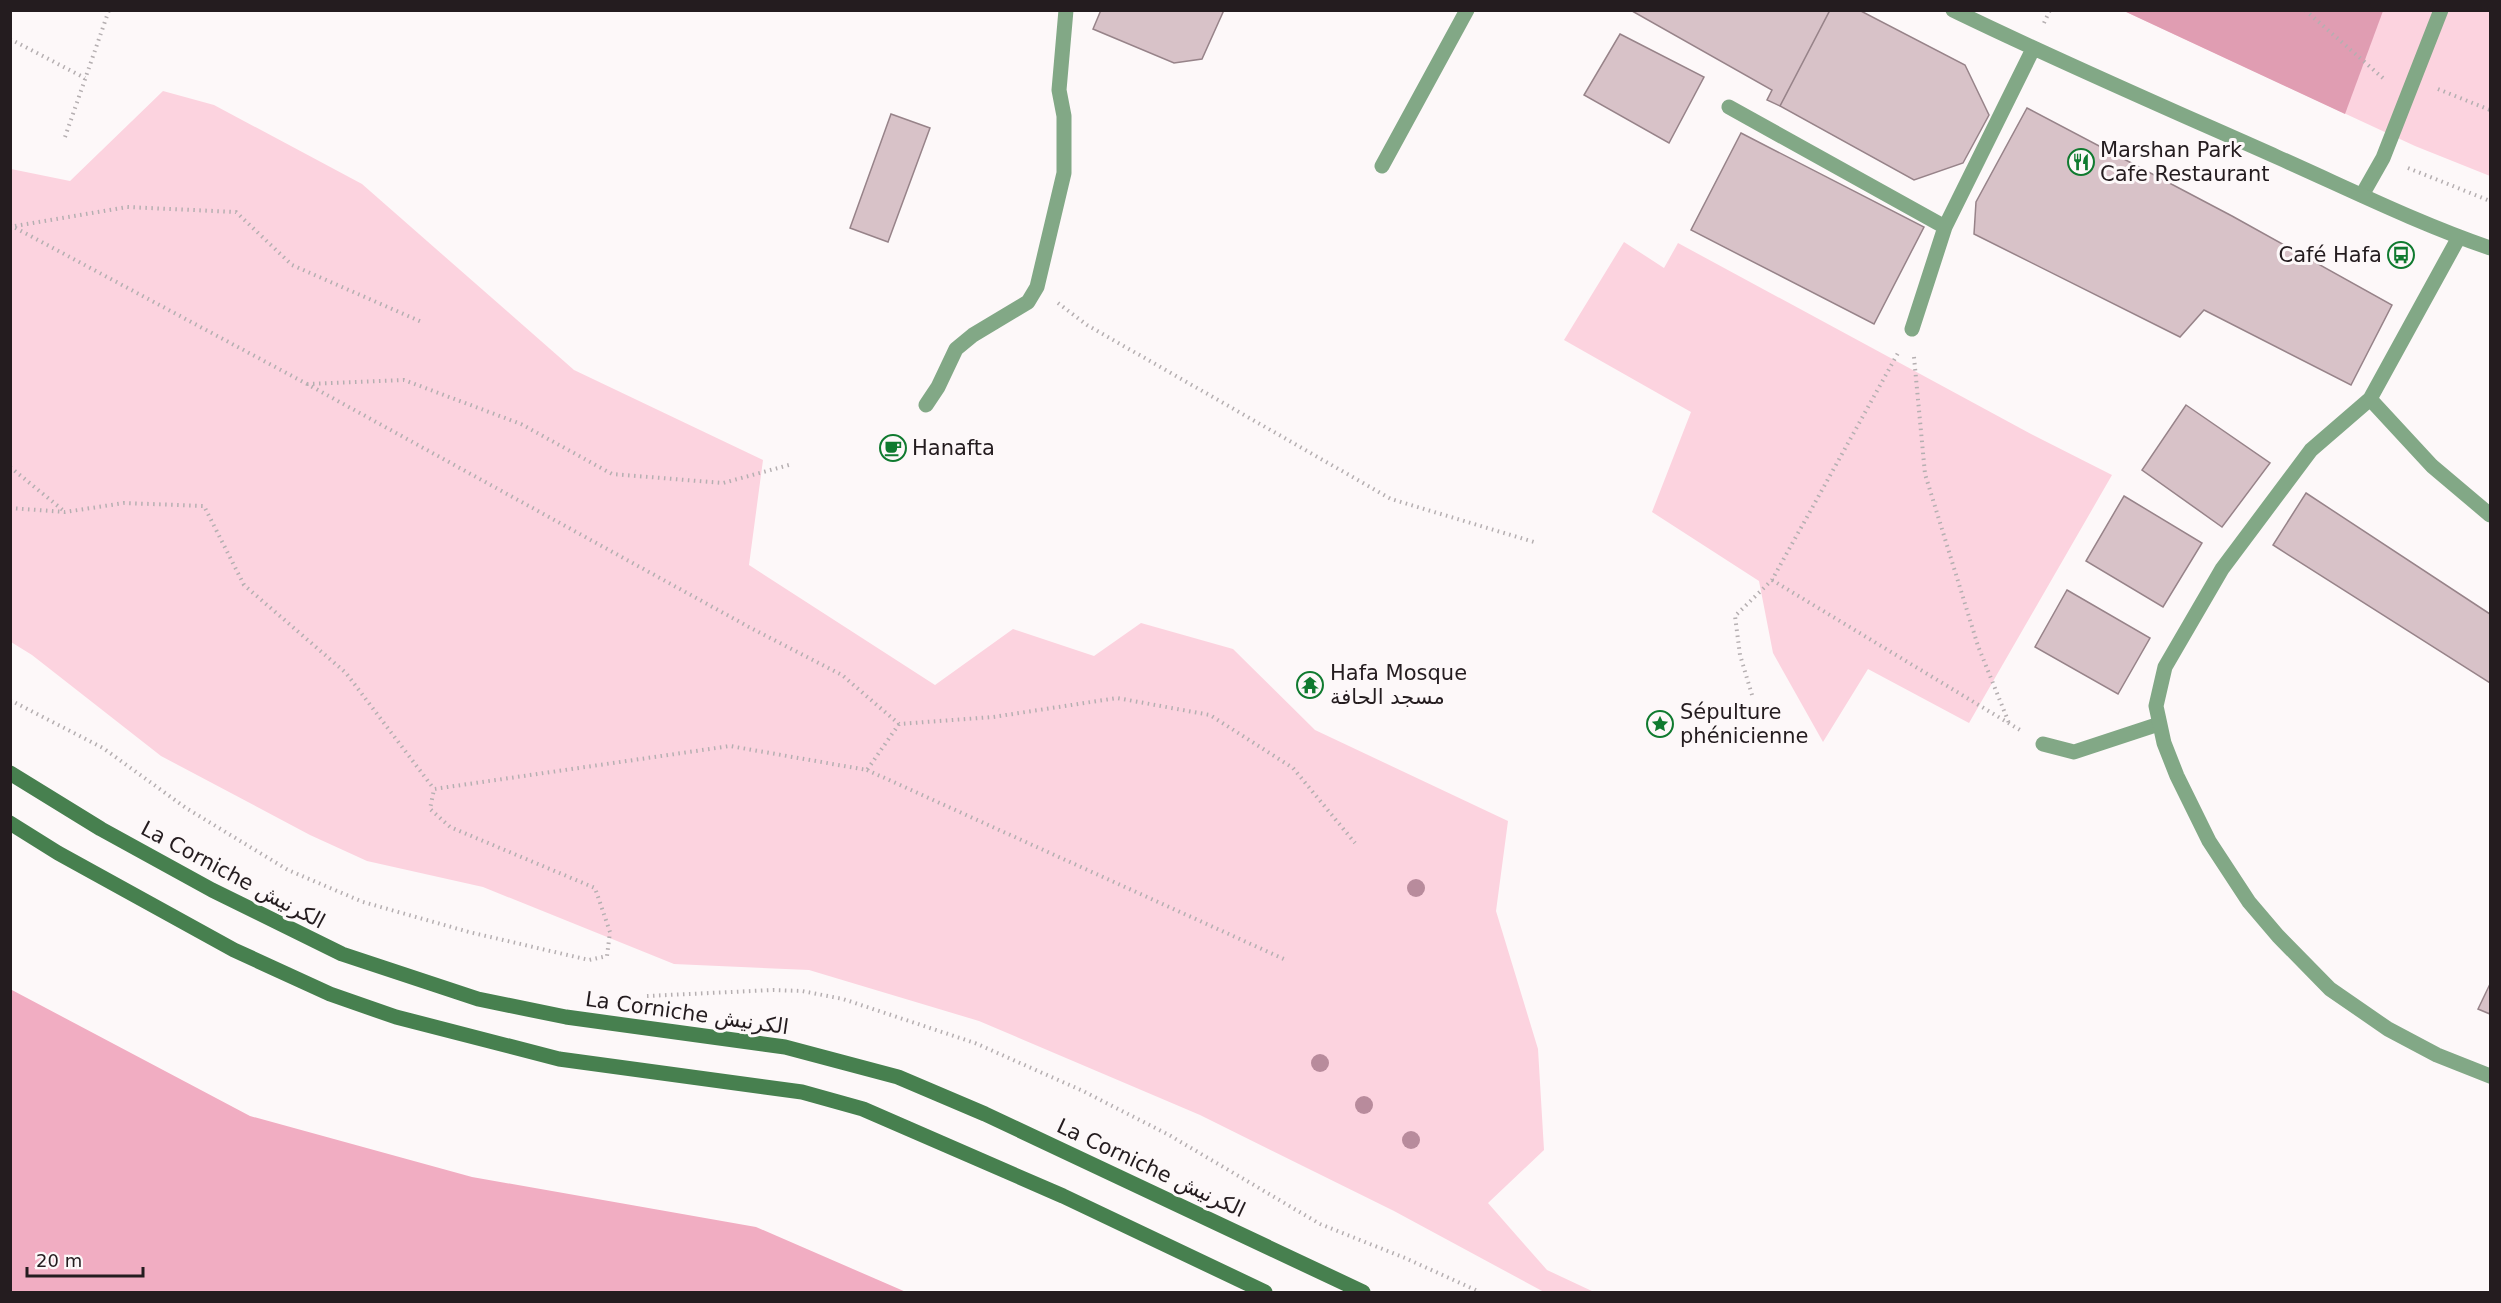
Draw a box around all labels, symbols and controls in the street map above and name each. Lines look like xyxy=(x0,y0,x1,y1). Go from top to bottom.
place label: Marshan Park Cafe Restaurant xyxy=(2100,138,2270,186)
restaurant icon: Marshan Park Cafe Restaurant xyxy=(2066,147,2096,177)
bus stop icon: Café Hafa xyxy=(2386,240,2416,270)
place label: Café Hafa xyxy=(2279,243,2382,267)
cafe icon: Hanafta xyxy=(878,433,908,463)
place label: Hanafta xyxy=(912,436,995,460)
place label: Hafa Mosque مسجد الحافة xyxy=(1330,661,1467,709)
temple icon: Hafa Mosque مسجد الحافة xyxy=(1295,670,1325,700)
place label: Sépulture phénicienne xyxy=(1680,700,1809,748)
place icon: Sépulture phénicienne xyxy=(1645,709,1675,739)
street label: La Corniche الكرنيش xyxy=(137,816,329,934)
street label: La Corniche الكرنيش xyxy=(584,987,790,1039)
street label: La Corniche الكرنيش xyxy=(1053,1114,1249,1222)
scale bar xyxy=(27,1240,142,1278)
text: 20 m xyxy=(36,1250,82,1271)

